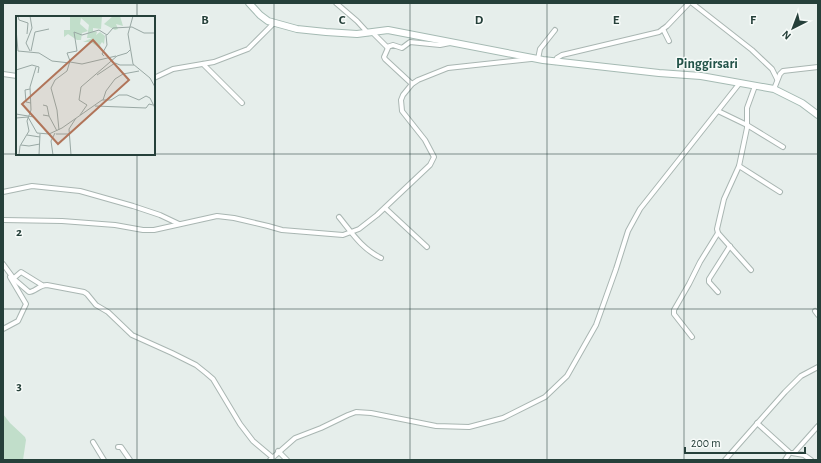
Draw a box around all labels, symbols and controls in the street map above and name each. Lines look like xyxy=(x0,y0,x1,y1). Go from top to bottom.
north arrow xyxy=(773,8,813,48)
text: B xyxy=(201,14,209,27)
text: C xyxy=(339,14,346,27)
text: D xyxy=(475,14,484,27)
text: E xyxy=(613,14,620,27)
text: F xyxy=(750,14,757,27)
inset map xyxy=(16,16,155,155)
text: N xyxy=(780,28,793,42)
district label: Pinggirsari xyxy=(676,57,738,71)
text: 2 xyxy=(16,226,22,239)
text: 3 xyxy=(16,380,22,393)
scale bar xyxy=(685,429,805,455)
text: 200 m xyxy=(691,437,721,449)

